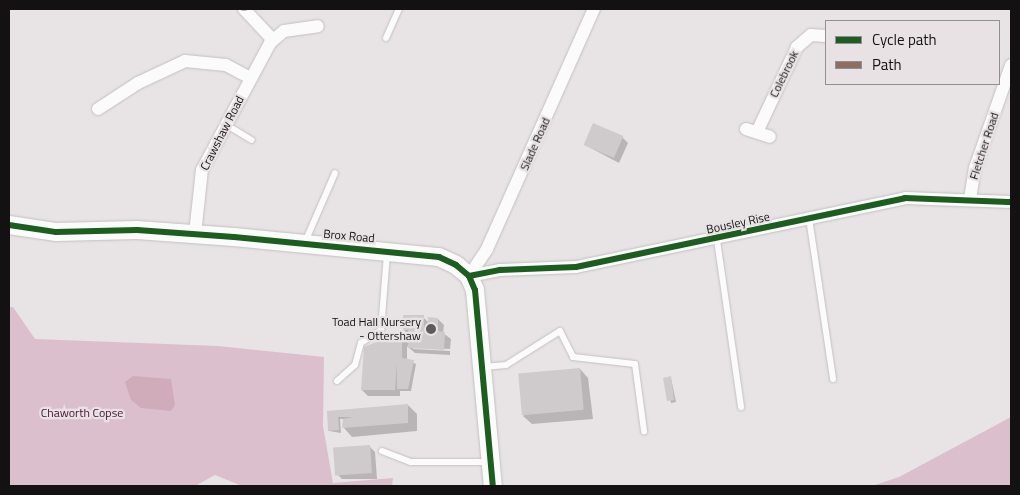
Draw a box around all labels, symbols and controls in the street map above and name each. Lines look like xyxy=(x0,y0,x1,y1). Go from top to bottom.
legend xyxy=(825,20,1000,85)
text: Cycle path xyxy=(872,28,937,51)
street label: Colebrook xyxy=(766,48,802,100)
text: Path xyxy=(872,53,902,76)
street label: Crawshaw Road xyxy=(197,93,247,173)
street label: Fletcher Road xyxy=(966,111,1002,181)
street label: Slade Road xyxy=(517,115,553,173)
street label: Bousley Rise xyxy=(705,209,771,237)
street label: Brox Road xyxy=(323,227,375,245)
place label: Toad Hall Nursery - Ottershaw xyxy=(332,315,421,343)
marker: Toad Hall Nursery - Ottershaw xyxy=(425,323,437,335)
park label: Chaworth Copse xyxy=(41,406,123,420)

